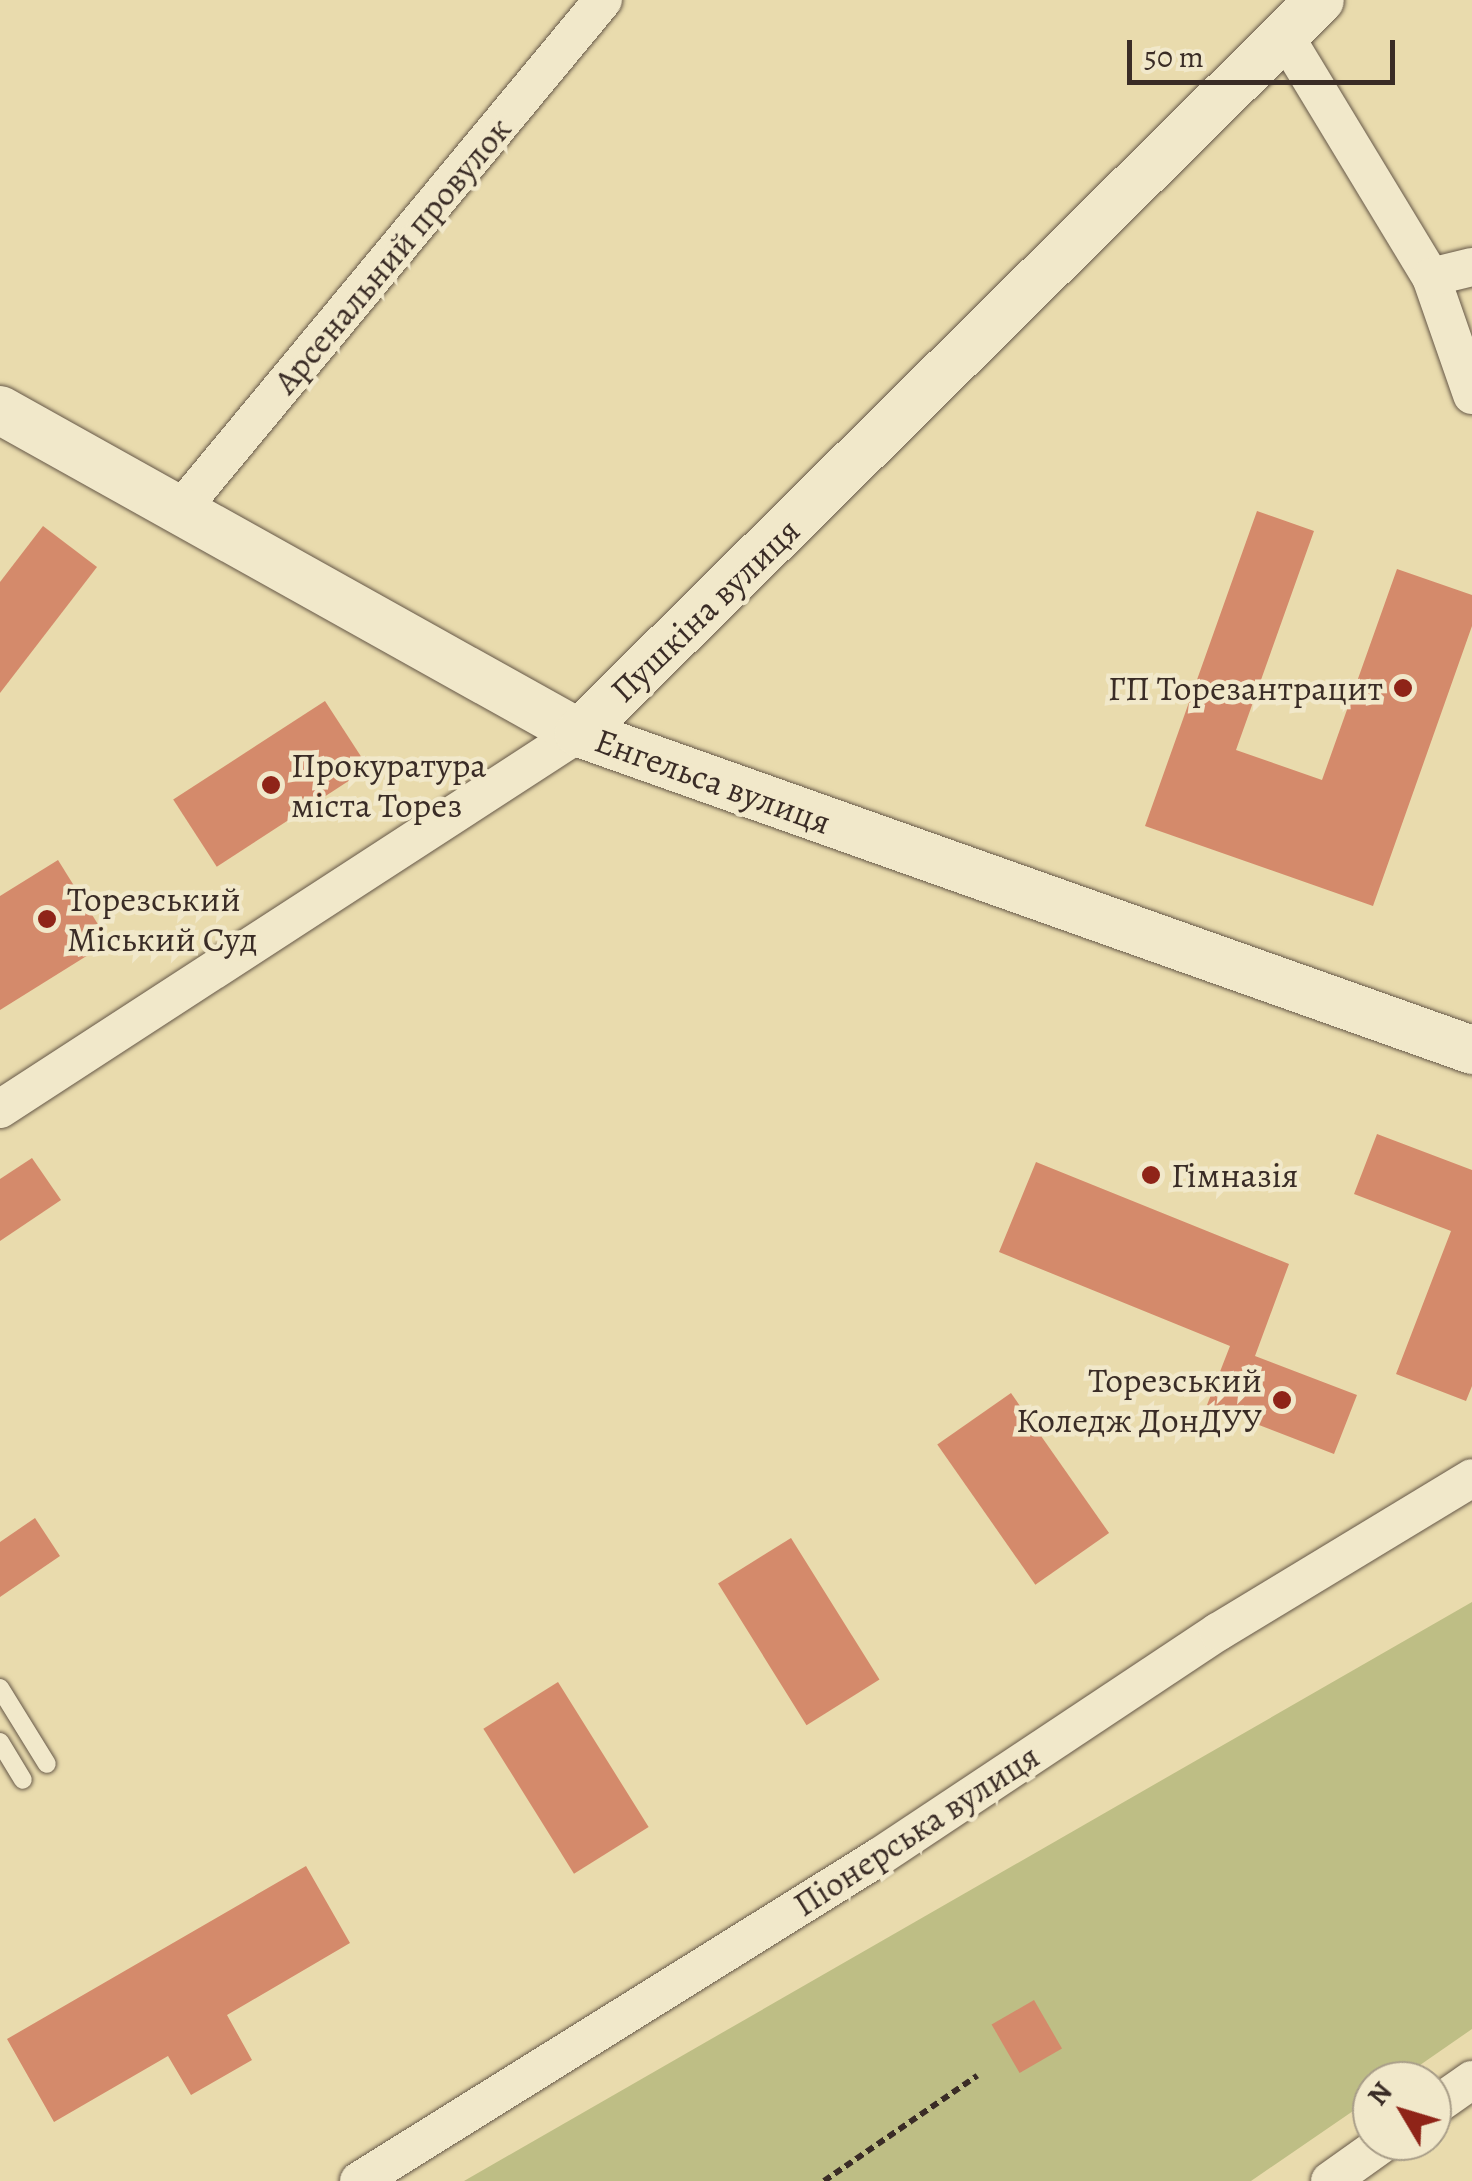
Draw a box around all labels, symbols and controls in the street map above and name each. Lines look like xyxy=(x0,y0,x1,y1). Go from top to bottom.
scale bar xyxy=(1132,20,1400,82)
text: 50 m xyxy=(1144,37,1204,77)
street label: Арсенальний провулок xyxy=(264,108,520,402)
street label: Пушкіна вулиця xyxy=(602,509,808,711)
place label: ГП Торезантрацит xyxy=(1108,667,1383,709)
marker: ГП Торезантрацит xyxy=(1392,677,1414,699)
street label: Енгельса вулиця xyxy=(589,719,837,843)
place label: Прокуратура міста Торез xyxy=(291,744,486,826)
marker: Прокуратура міста Торез xyxy=(260,774,282,796)
place label: Торезський Міський Суд xyxy=(67,878,257,960)
marker: Торезський Міський Суд xyxy=(36,908,58,930)
place label: Гімназія xyxy=(1171,1154,1298,1196)
marker: Гімназія xyxy=(1140,1164,1162,1186)
place label: Торезський Коледж ДонДУУ xyxy=(1016,1359,1262,1441)
marker: Торезський Коледж ДонДУУ xyxy=(1271,1389,1293,1411)
street label: Піонерська вулиця xyxy=(785,1735,1047,1925)
north arrow xyxy=(1352,2061,1452,2161)
text: N xyxy=(1359,2074,1401,2113)

